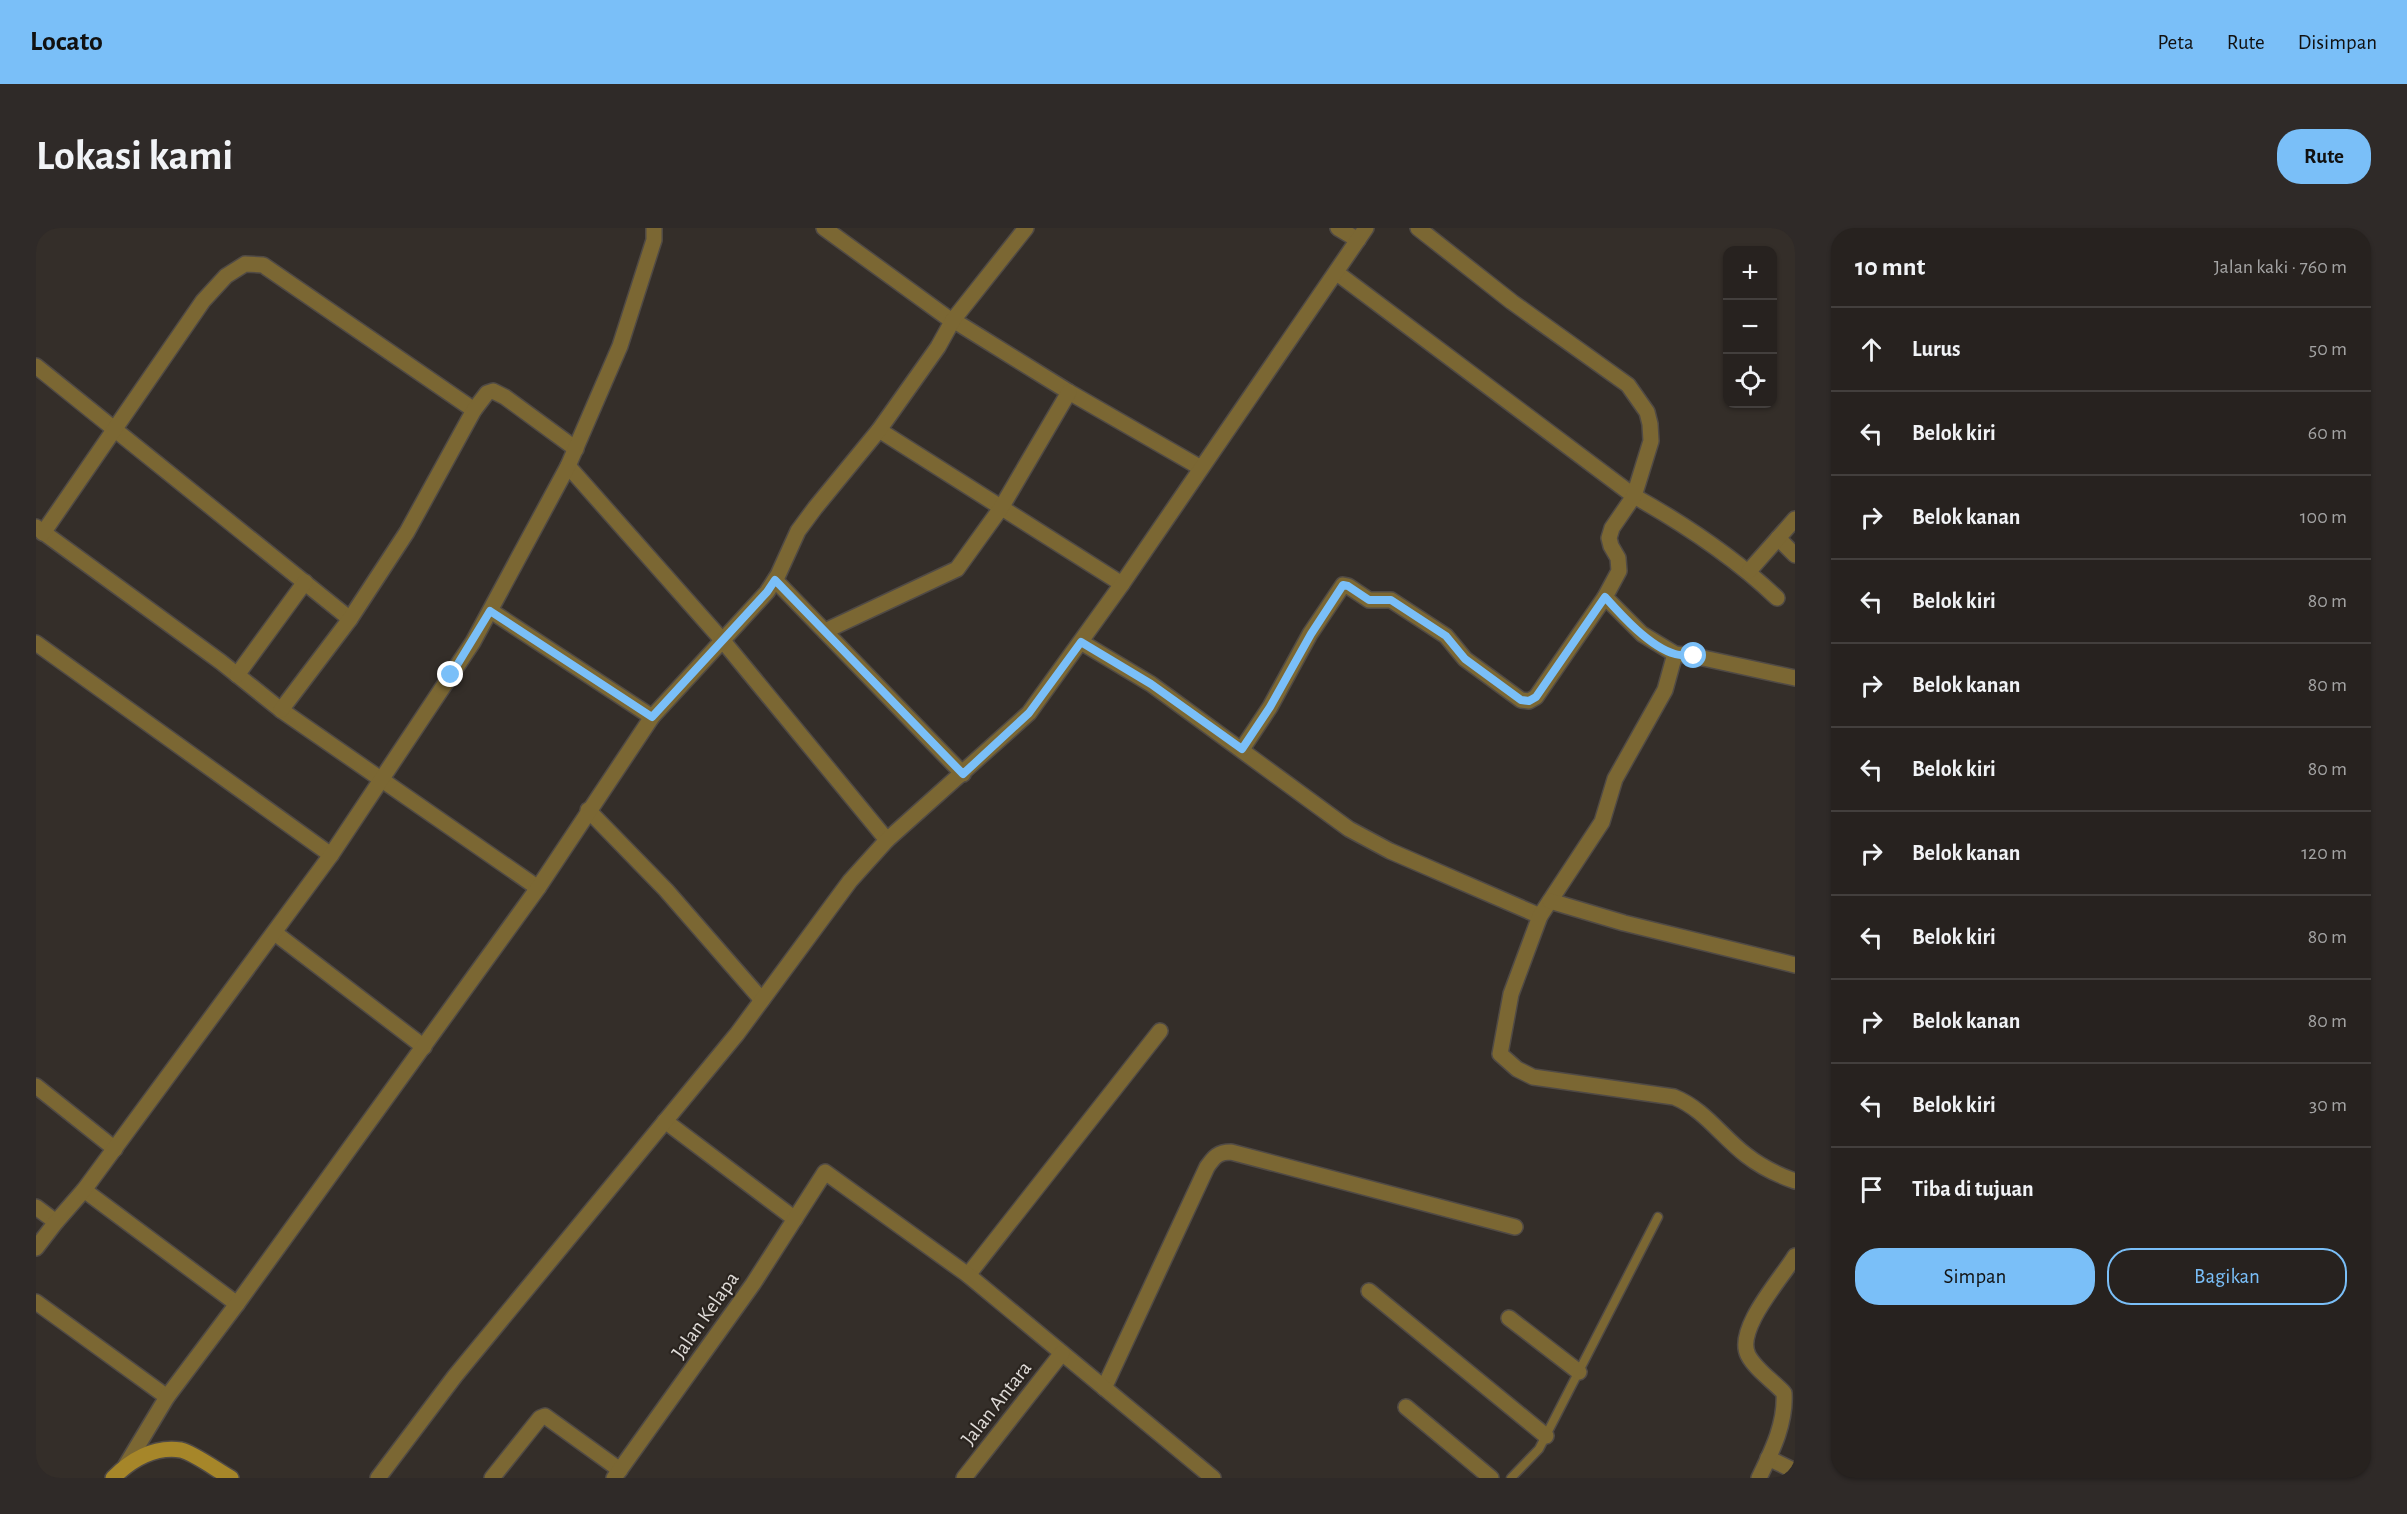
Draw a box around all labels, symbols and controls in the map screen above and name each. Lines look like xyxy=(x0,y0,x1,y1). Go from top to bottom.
text: Locato xyxy=(30,28,103,56)
text: Peta xyxy=(2158,32,2194,53)
text: Rute xyxy=(2227,32,2265,53)
text: Disimpan xyxy=(2298,32,2377,53)
button: Rute xyxy=(2277,129,2371,184)
text: Lokasi kami xyxy=(36,135,233,177)
map controls xyxy=(1723,246,1777,408)
button: + xyxy=(1723,246,1777,300)
text: 10 mnt xyxy=(1855,254,1925,280)
text: Jalan kaki · 760 m xyxy=(2214,257,2347,277)
button: − xyxy=(1723,300,1777,354)
icon: ahead xyxy=(1855,333,1888,366)
text: Lurus xyxy=(1912,338,1961,360)
text: 50 m xyxy=(2309,339,2347,359)
button: locate xyxy=(1723,354,1777,408)
icon: left xyxy=(1855,417,1888,450)
text: Belok kiri xyxy=(1912,422,1996,444)
text: 60 m xyxy=(2308,423,2347,443)
icon: right xyxy=(1855,501,1888,534)
text: Belok kanan xyxy=(1912,506,2020,528)
text: 100 m xyxy=(2300,507,2347,527)
icon: left xyxy=(1855,585,1888,618)
text: Belok kiri xyxy=(1912,590,1996,612)
text: 80 m xyxy=(2308,591,2347,611)
route start xyxy=(1680,642,1706,668)
route end xyxy=(437,661,463,687)
icon: right xyxy=(1855,669,1888,702)
text: Belok kanan xyxy=(1912,674,2020,696)
text: 80 m xyxy=(2308,675,2347,695)
icon: left xyxy=(1855,753,1888,786)
text: Belok kiri xyxy=(1912,758,1996,780)
text: 80 m xyxy=(2308,759,2347,779)
icon: right xyxy=(1855,837,1888,870)
text: Belok kanan xyxy=(1912,842,2020,864)
text: 120 m xyxy=(2301,843,2347,863)
icon: left xyxy=(1855,921,1888,954)
text: Belok kiri xyxy=(1912,926,1996,948)
text: 80 m xyxy=(2308,927,2347,947)
icon: right xyxy=(1855,1005,1888,1038)
text: Belok kanan xyxy=(1912,1010,2020,1032)
text: 80 m xyxy=(2308,1011,2347,1031)
icon: left xyxy=(1855,1089,1888,1122)
text: Belok kiri xyxy=(1912,1094,1996,1116)
text: 30 m xyxy=(2309,1095,2347,1115)
icon: arrive xyxy=(1855,1173,1888,1206)
text: Tiba di tujuan xyxy=(1912,1178,2034,1200)
button: Simpan xyxy=(1855,1248,2095,1305)
button: Bagikan xyxy=(2107,1248,2347,1305)
street label: Jalan Kelapa xyxy=(668,1268,743,1363)
street label: Jalan Antara xyxy=(957,1357,1036,1449)

